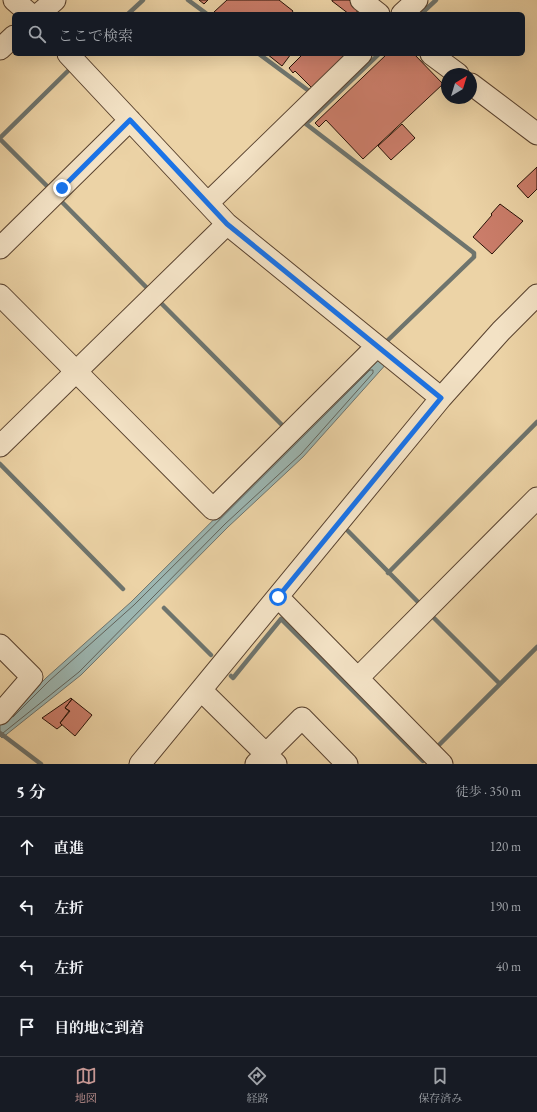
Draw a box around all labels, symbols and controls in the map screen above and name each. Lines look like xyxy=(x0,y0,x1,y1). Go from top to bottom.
search box xyxy=(12,12,525,56)
icon: search xyxy=(26,23,48,45)
text: ここで検索 xyxy=(58,26,133,45)
north arrow xyxy=(441,68,477,104)
route end xyxy=(53,179,71,197)
route start xyxy=(269,588,287,606)
text: 5 分 xyxy=(16,781,46,803)
text: 徒歩 · 350 m xyxy=(456,783,521,800)
icon: ahead xyxy=(16,836,38,858)
text: 直進 xyxy=(54,838,84,857)
text: 120 m xyxy=(490,838,521,855)
icon: left xyxy=(16,896,38,918)
text: 左折 xyxy=(54,898,84,917)
text: 190 m xyxy=(490,898,521,915)
icon: left xyxy=(16,956,38,978)
text: 左折 xyxy=(54,958,84,977)
text: 40 m xyxy=(496,958,521,975)
icon: arrive xyxy=(16,1016,38,1038)
text: 目的地に到着 xyxy=(54,1018,144,1037)
tab: 地図 xyxy=(75,1065,97,1105)
tab: 経路 xyxy=(246,1065,268,1105)
tab: 保存済み xyxy=(418,1065,462,1105)

